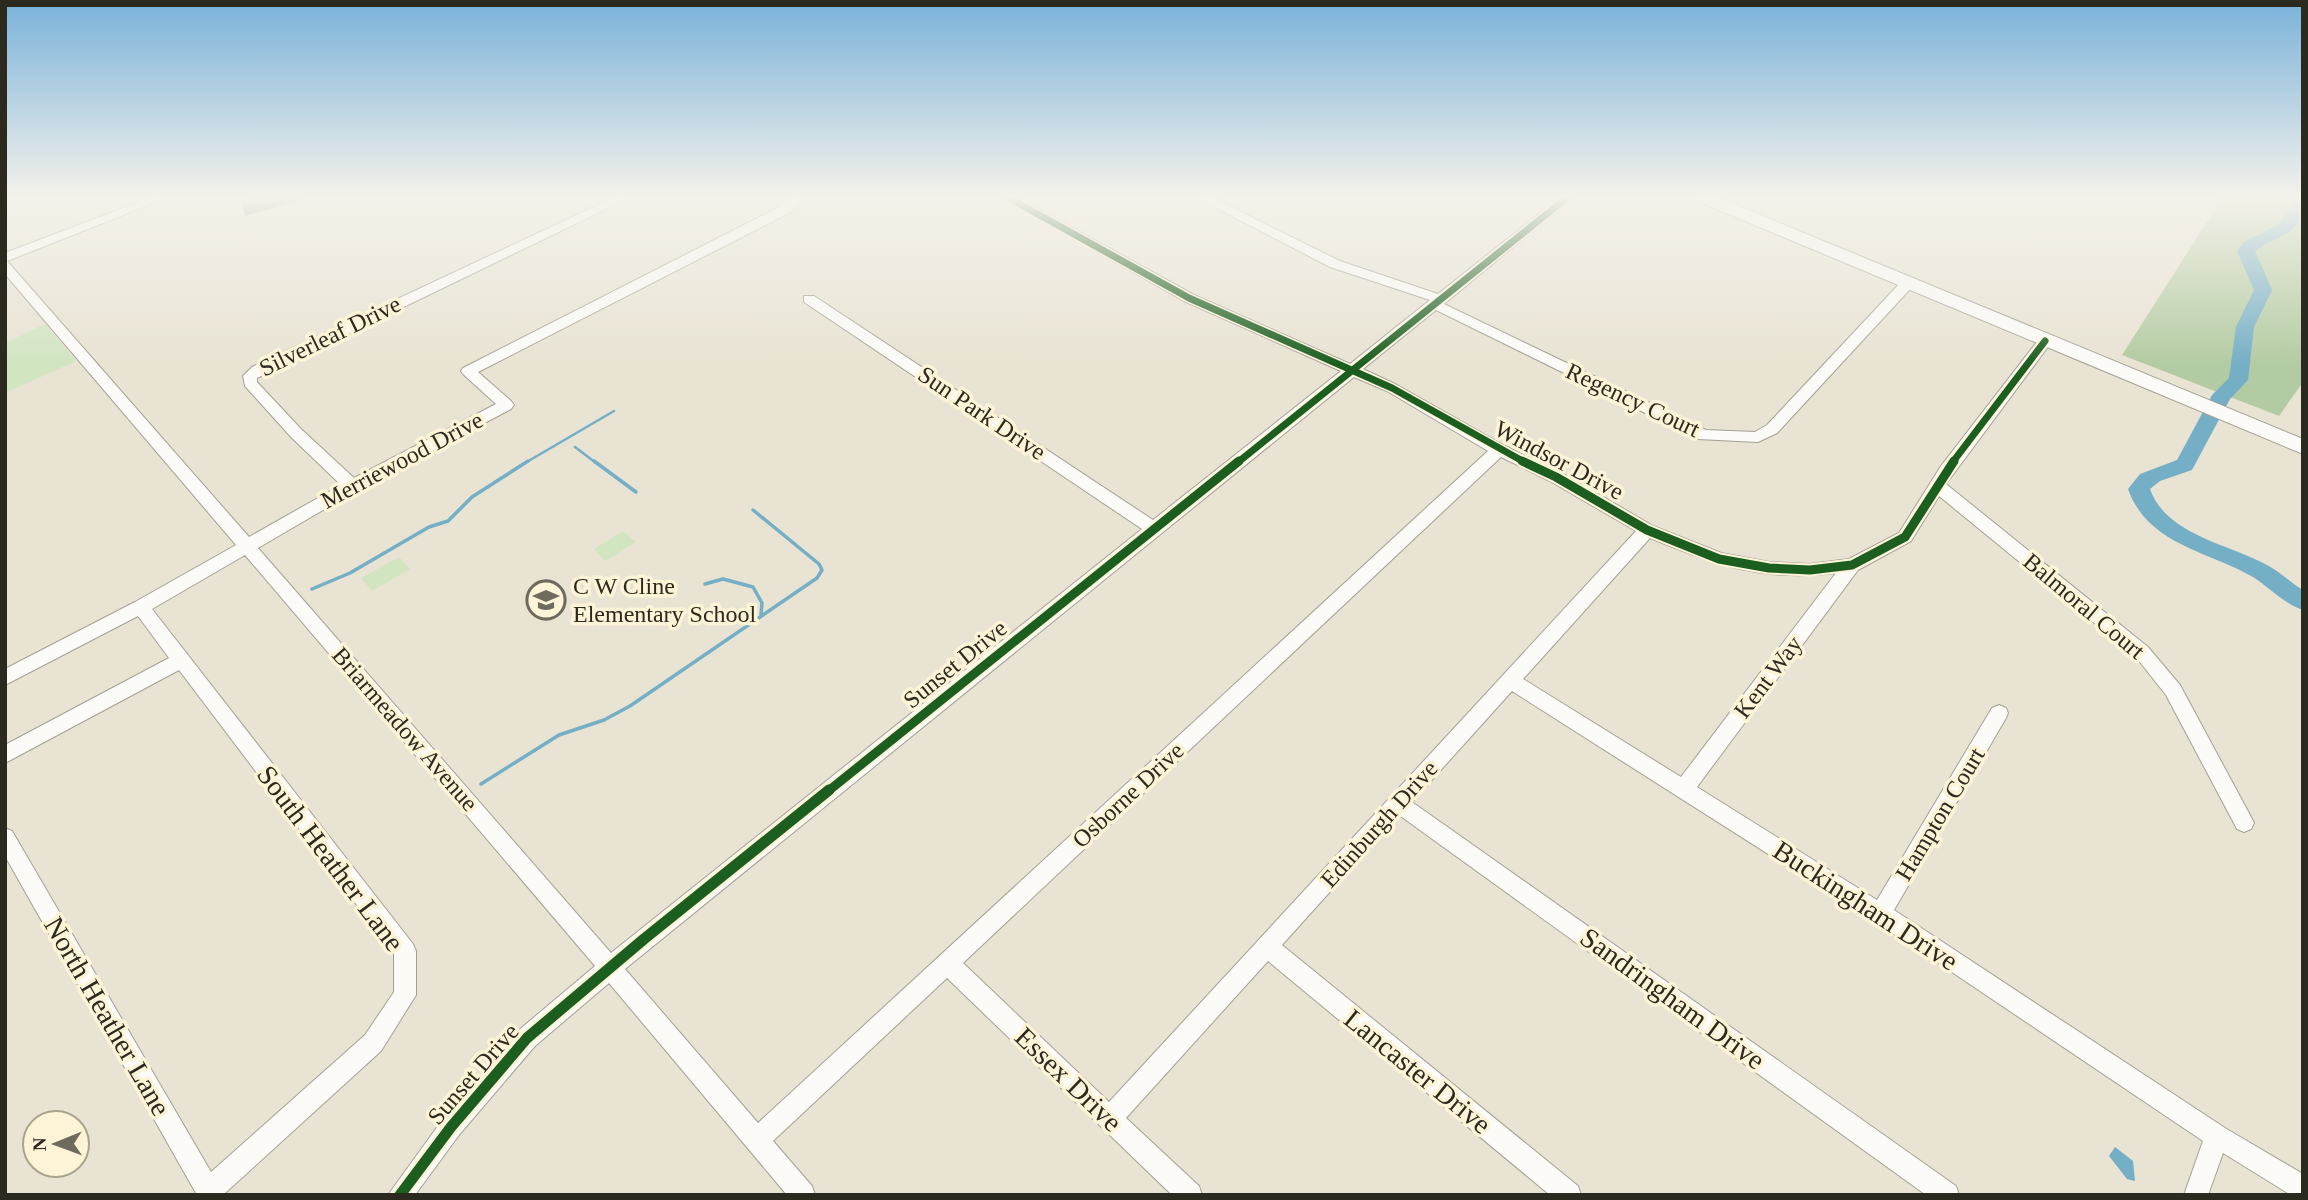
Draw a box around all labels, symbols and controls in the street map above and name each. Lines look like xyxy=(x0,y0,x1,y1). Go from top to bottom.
street label: Silverleaf Drive xyxy=(255,291,405,381)
street label: Regency Court xyxy=(1562,358,1704,442)
street label: Sun Park Drive xyxy=(913,361,1051,465)
street label: Merriewood Drive xyxy=(317,406,487,514)
street label: Windsor Drive xyxy=(1490,415,1628,505)
street label: Balmoral Court xyxy=(2018,548,2150,664)
place label: C W Cline Elementary School xyxy=(573,573,757,627)
school or university icon: C W Cline Elementary School xyxy=(525,579,567,621)
street label: Sunset Drive xyxy=(898,615,1012,713)
street label: Kent Way xyxy=(1729,631,1807,723)
street label: Briarmeadow Avenue xyxy=(327,642,483,816)
street label: Osborne Drive xyxy=(1067,737,1189,853)
street label: Hampton Court xyxy=(1890,743,1990,885)
street label: Edinburgh Drive xyxy=(1315,755,1443,893)
street label: South Heather Lane xyxy=(251,760,410,957)
street label: Buckingham Drive xyxy=(1768,834,1964,977)
street label: North Heather Lane xyxy=(38,912,177,1121)
street label: Sandringham Drive xyxy=(1575,921,1771,1076)
street label: Lancaster Drive xyxy=(1338,1003,1497,1140)
street label: Sunset Drive xyxy=(422,1018,524,1130)
street label: Essex Drive xyxy=(1009,1021,1128,1138)
north arrow xyxy=(21,1109,91,1179)
text: N xyxy=(29,1137,50,1151)

